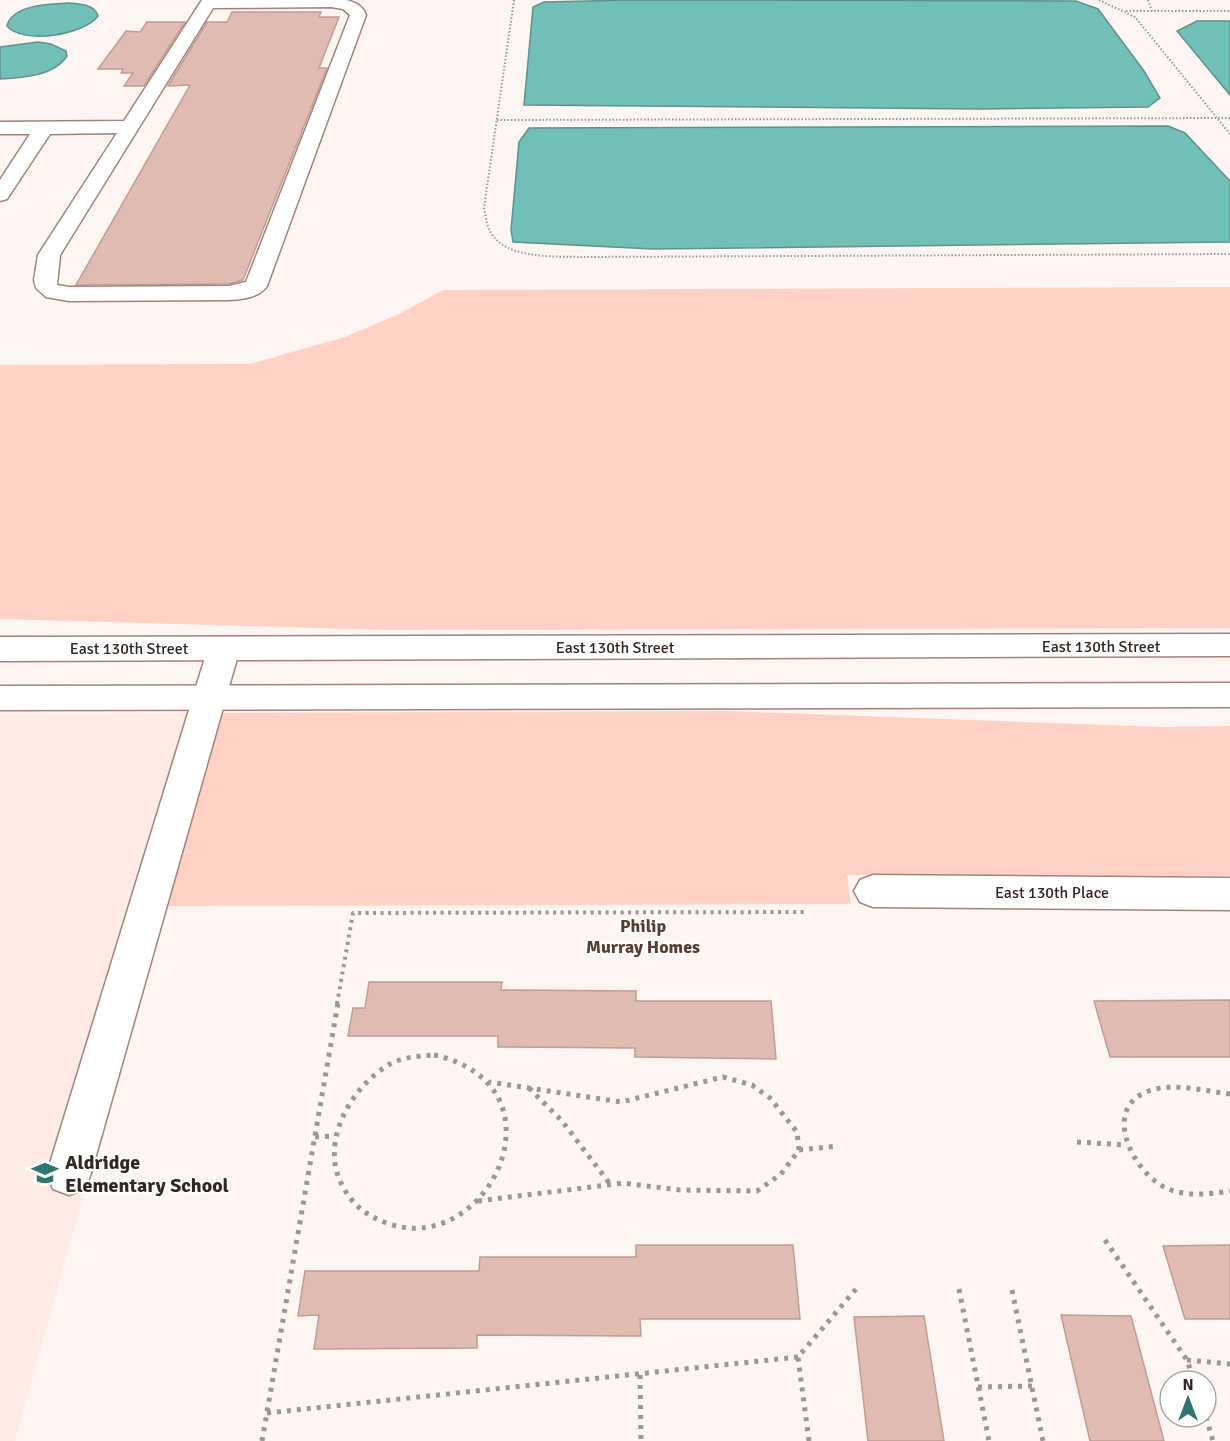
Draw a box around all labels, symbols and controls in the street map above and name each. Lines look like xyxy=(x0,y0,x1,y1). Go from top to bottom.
street label: East 130th Street xyxy=(1042,637,1161,657)
street label: East 130th Street xyxy=(556,638,675,658)
street label: East 130th Street xyxy=(70,639,189,659)
street label: East 130th Place xyxy=(995,883,1109,903)
district label: Philip Murray Homes xyxy=(586,915,700,958)
place label: Aldridge Elementary School xyxy=(65,1150,229,1198)
school or university icon: Aldridge Elementary School xyxy=(30,1158,60,1188)
north arrow xyxy=(1158,1369,1218,1429)
text: N xyxy=(1182,1375,1194,1395)

